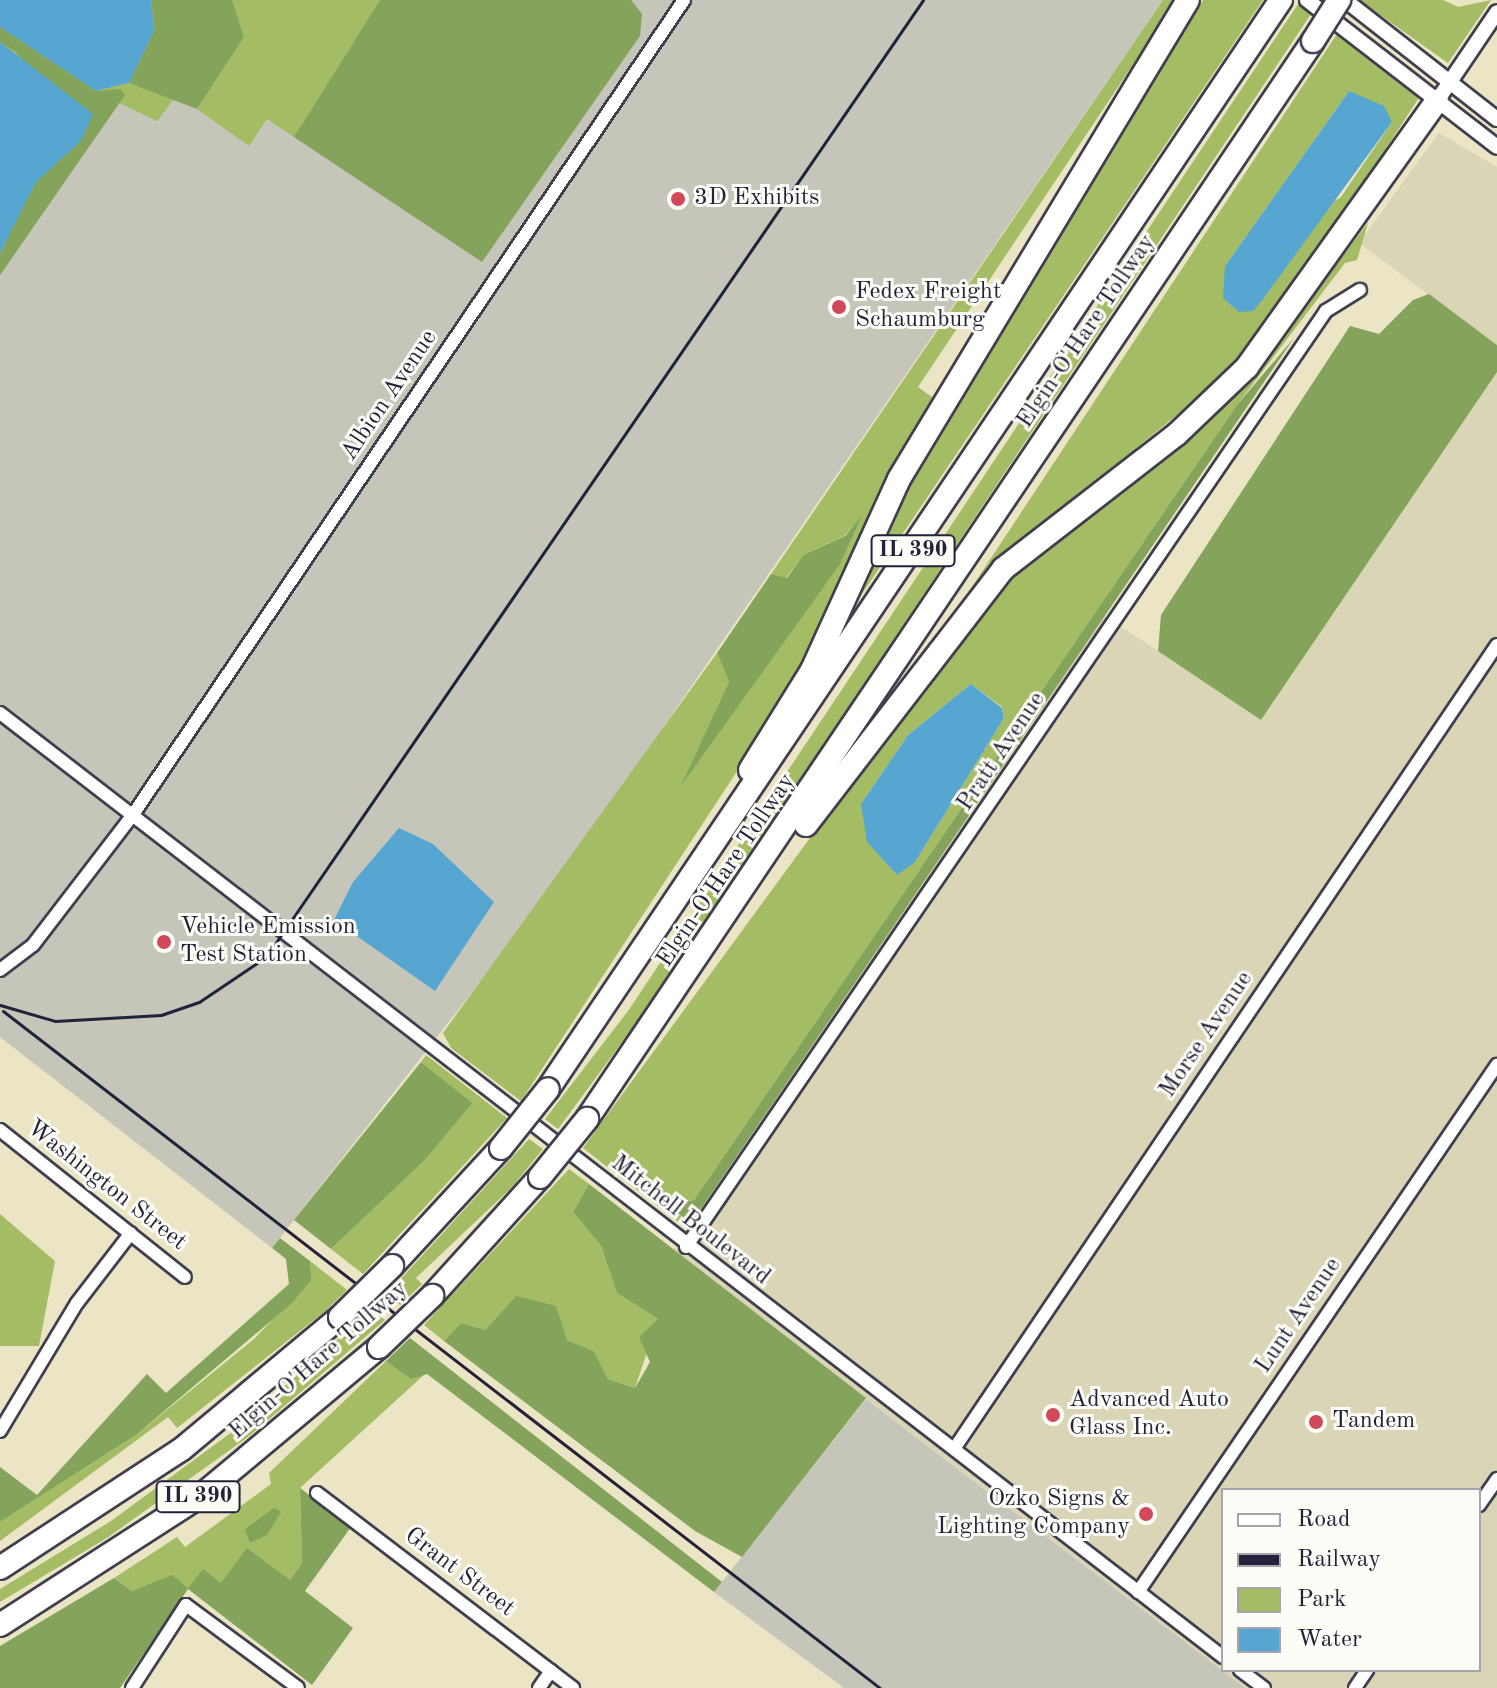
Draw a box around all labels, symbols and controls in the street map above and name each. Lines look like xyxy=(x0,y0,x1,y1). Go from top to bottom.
place label: 3D Exhibits xyxy=(694,185,820,213)
marker: 3D Exhibits xyxy=(669,190,687,208)
street label: Elgin-O'Hare Tollway xyxy=(1011,230,1163,434)
place label: Fedex Freight Schaumburg xyxy=(855,279,1001,335)
marker: Fedex Freight Schaumburg xyxy=(830,298,848,316)
street label: Albion Avenue xyxy=(336,325,444,467)
road number: IL 390 xyxy=(869,533,957,569)
street label: Pratt Avenue xyxy=(952,687,1052,817)
street label: Elgin-O'Hare Tollway xyxy=(651,769,803,973)
place label: Vehicle Emission Test Station xyxy=(180,914,356,970)
marker: Vehicle Emission Test Station xyxy=(155,933,173,951)
street label: Morse Avenue xyxy=(1154,966,1260,1104)
street label: Washington Street xyxy=(20,1115,192,1257)
street label: Mitchell Boulevard xyxy=(605,1150,775,1292)
street label: Lunt Avenue xyxy=(1250,1253,1348,1379)
street label: Elgin-O'Hare Tollway xyxy=(224,1275,414,1447)
place label: Advanced Auto Glass Inc. xyxy=(1069,1387,1229,1443)
marker: Advanced Auto Glass Inc. xyxy=(1044,1406,1062,1424)
place label: Tandem xyxy=(1332,1408,1415,1436)
marker: Tandem xyxy=(1307,1413,1325,1431)
road number: IL 390 xyxy=(154,1479,242,1515)
place label: Ozko Signs & Lighting Company xyxy=(937,1486,1130,1542)
legend xyxy=(1221,1488,1481,1672)
marker: Ozko Signs & Lighting Company xyxy=(1137,1505,1155,1523)
text: Road xyxy=(1297,1508,1350,1532)
street label: Grant Street xyxy=(398,1522,520,1624)
text: Railway xyxy=(1297,1548,1381,1572)
text: Park xyxy=(1297,1588,1346,1612)
text: Water xyxy=(1297,1628,1362,1652)

